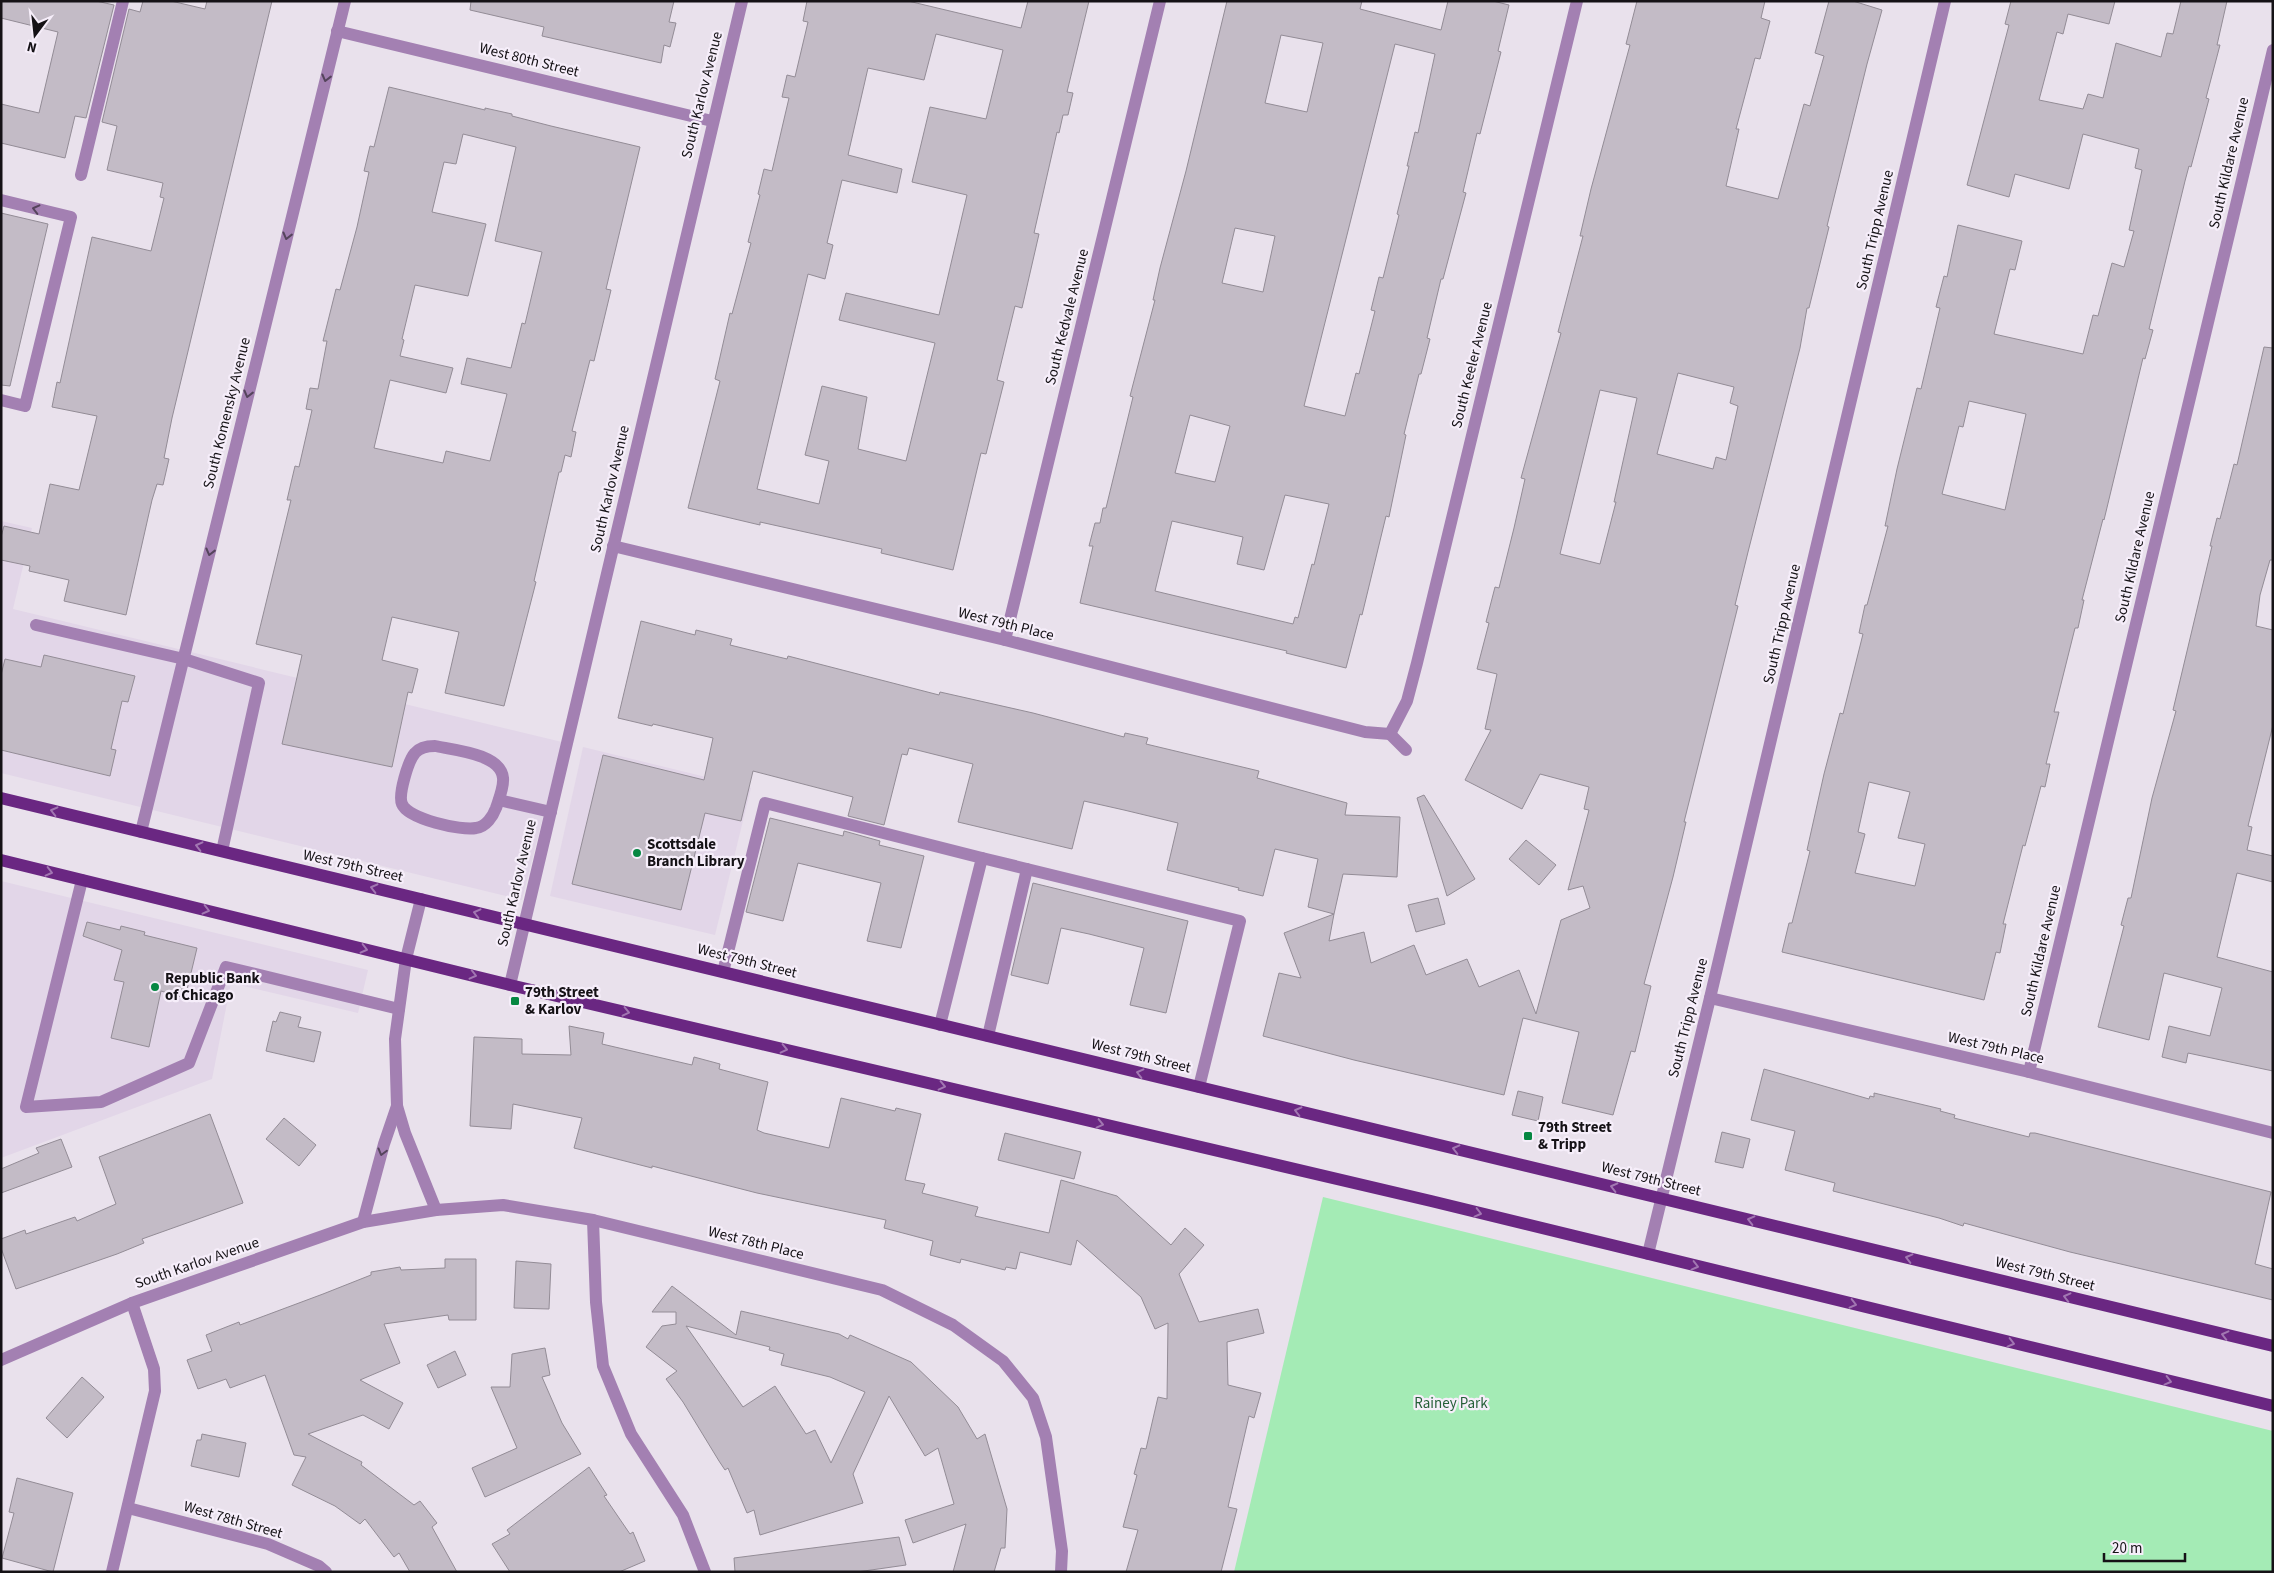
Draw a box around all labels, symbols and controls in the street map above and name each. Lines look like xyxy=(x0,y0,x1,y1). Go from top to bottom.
north arrow xyxy=(10,10,60,60)
street label: South Karlov Avenue xyxy=(676,29,728,161)
text: N xyxy=(25,36,39,57)
street label: West 80th Street xyxy=(477,37,581,83)
one-way arrow xyxy=(321,73,331,81)
street label: South Kildare Avenue xyxy=(2204,95,2254,231)
street label: South Tripp Avenue xyxy=(1851,168,1899,292)
one-way arrow xyxy=(31,204,40,215)
one-way arrow xyxy=(282,231,293,240)
street label: South Kedvale Avenue xyxy=(1040,247,1094,387)
street label: South Keeler Avenue xyxy=(1446,300,1498,430)
street label: South Komensky Avenue xyxy=(198,335,256,491)
one-way arrow xyxy=(243,389,254,398)
street label: South Karlov Avenue xyxy=(585,423,635,555)
street label: South Kildare Avenue xyxy=(2110,489,2160,625)
one-way arrow xyxy=(205,547,216,556)
street label: South Tripp Avenue xyxy=(1758,562,1806,686)
street label: West 79th Place xyxy=(956,602,1056,646)
one-way arrow xyxy=(50,806,59,817)
street label: South Karlov Avenue xyxy=(492,817,542,949)
place label: Scottsdale Branch Library xyxy=(647,834,745,872)
one-way arrow xyxy=(194,841,203,852)
street label: West 79th Street xyxy=(301,844,405,888)
marker: Scottsdale Branch Library xyxy=(631,847,643,859)
one-way arrow xyxy=(44,866,53,877)
one-way arrow xyxy=(369,883,378,894)
street label: South Kildare Avenue xyxy=(2016,883,2066,1019)
one-way arrow xyxy=(202,904,211,915)
one-way arrow xyxy=(473,908,482,919)
street label: West 79th Street xyxy=(695,938,799,984)
one-way arrow xyxy=(360,943,369,954)
street label: South Tripp Avenue xyxy=(1663,956,1713,1080)
place label: Republic Bank of Chicago xyxy=(165,968,261,1006)
one-way arrow xyxy=(468,969,477,980)
marker: Republic Bank of Chicago xyxy=(149,981,161,993)
place label: 79th Street & Karlov xyxy=(525,982,599,1020)
marker: 79th Street & Karlov xyxy=(509,995,521,1007)
one-way arrow xyxy=(621,1006,630,1017)
street label: West 79th Place xyxy=(1946,1027,2046,1069)
street label: West 79th Street xyxy=(1089,1033,1193,1079)
one-way arrow xyxy=(780,1043,789,1054)
one-way arrow xyxy=(1136,1068,1145,1079)
one-way arrow xyxy=(938,1080,947,1091)
one-way arrow xyxy=(1294,1106,1302,1117)
place label: 79th Street & Tripp xyxy=(1538,1117,1612,1155)
one-way arrow xyxy=(1096,1118,1105,1129)
marker: 79th Street & Tripp xyxy=(1522,1130,1534,1142)
one-way arrow xyxy=(1451,1144,1460,1155)
one-way arrow xyxy=(377,1147,387,1155)
street label: West 79th Street xyxy=(1599,1156,1703,1202)
one-way arrow xyxy=(1609,1182,1618,1193)
one-way arrow xyxy=(1473,1207,1482,1218)
one-way arrow xyxy=(1747,1215,1756,1226)
street label: West 78th Place xyxy=(706,1221,806,1265)
street label: South Karlov Avenue xyxy=(132,1232,262,1294)
street label: West 79th Street xyxy=(1993,1251,2097,1297)
one-way arrow xyxy=(1906,1254,1914,1264)
one-way arrow xyxy=(1690,1260,1699,1271)
one-way arrow xyxy=(2063,1292,2072,1303)
one-way arrow xyxy=(1848,1298,1857,1309)
one-way arrow xyxy=(2221,1330,2230,1341)
one-way arrow xyxy=(2006,1337,2014,1347)
one-way arrow xyxy=(2164,1375,2173,1386)
park label: Rainey Park xyxy=(1414,1393,1488,1414)
street label: West 78th Street xyxy=(181,1496,285,1544)
scale bar xyxy=(2104,1530,2185,1562)
text: 20 m xyxy=(2112,1538,2142,1559)

